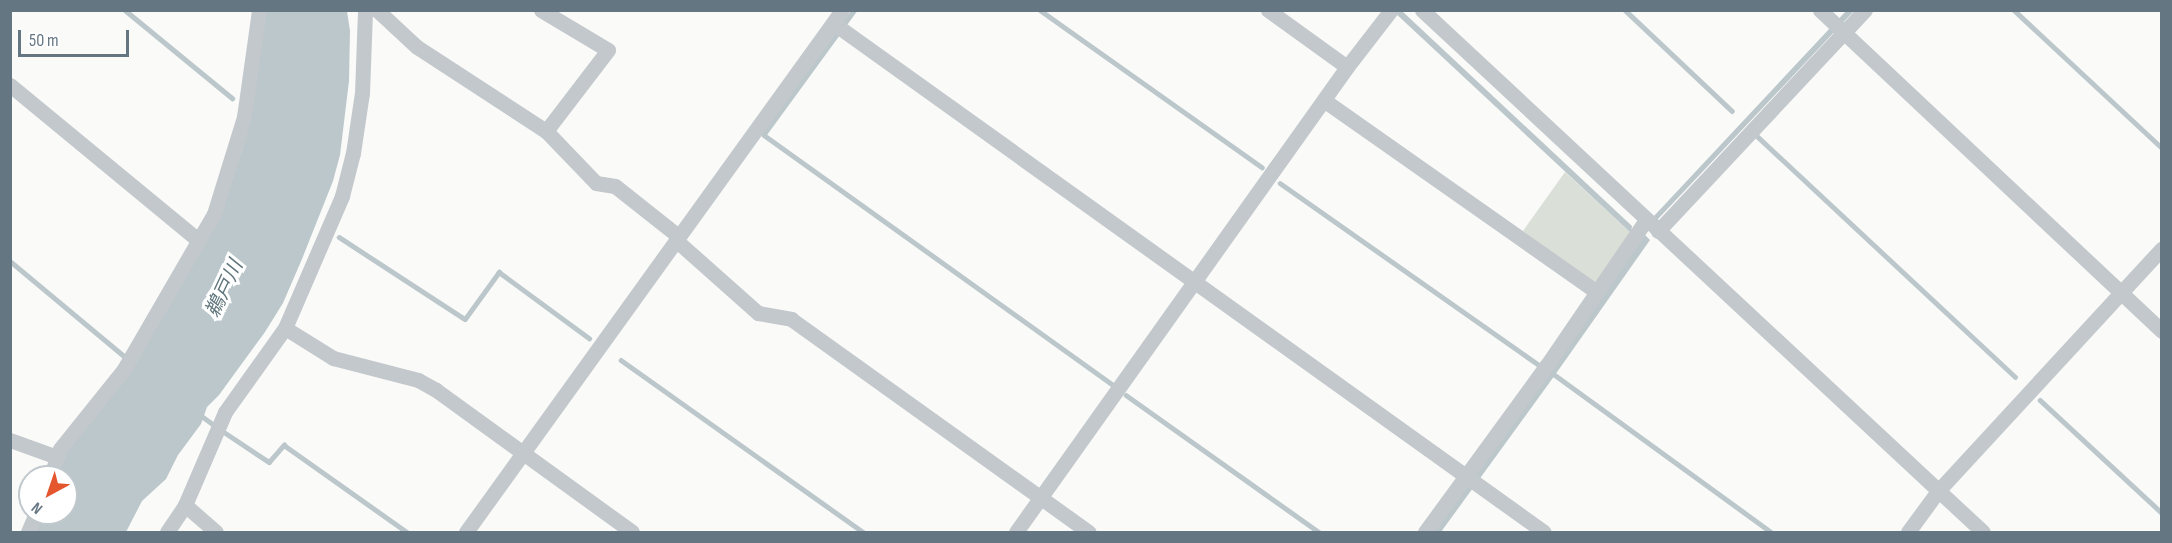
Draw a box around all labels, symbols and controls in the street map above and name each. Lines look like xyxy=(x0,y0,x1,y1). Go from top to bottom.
scale bar xyxy=(21,18,132,56)
text: 50 m xyxy=(29,30,59,51)
water label: 鵜戸川 xyxy=(201,257,249,321)
north arrow xyxy=(18,465,78,525)
text: N xyxy=(28,498,47,518)

